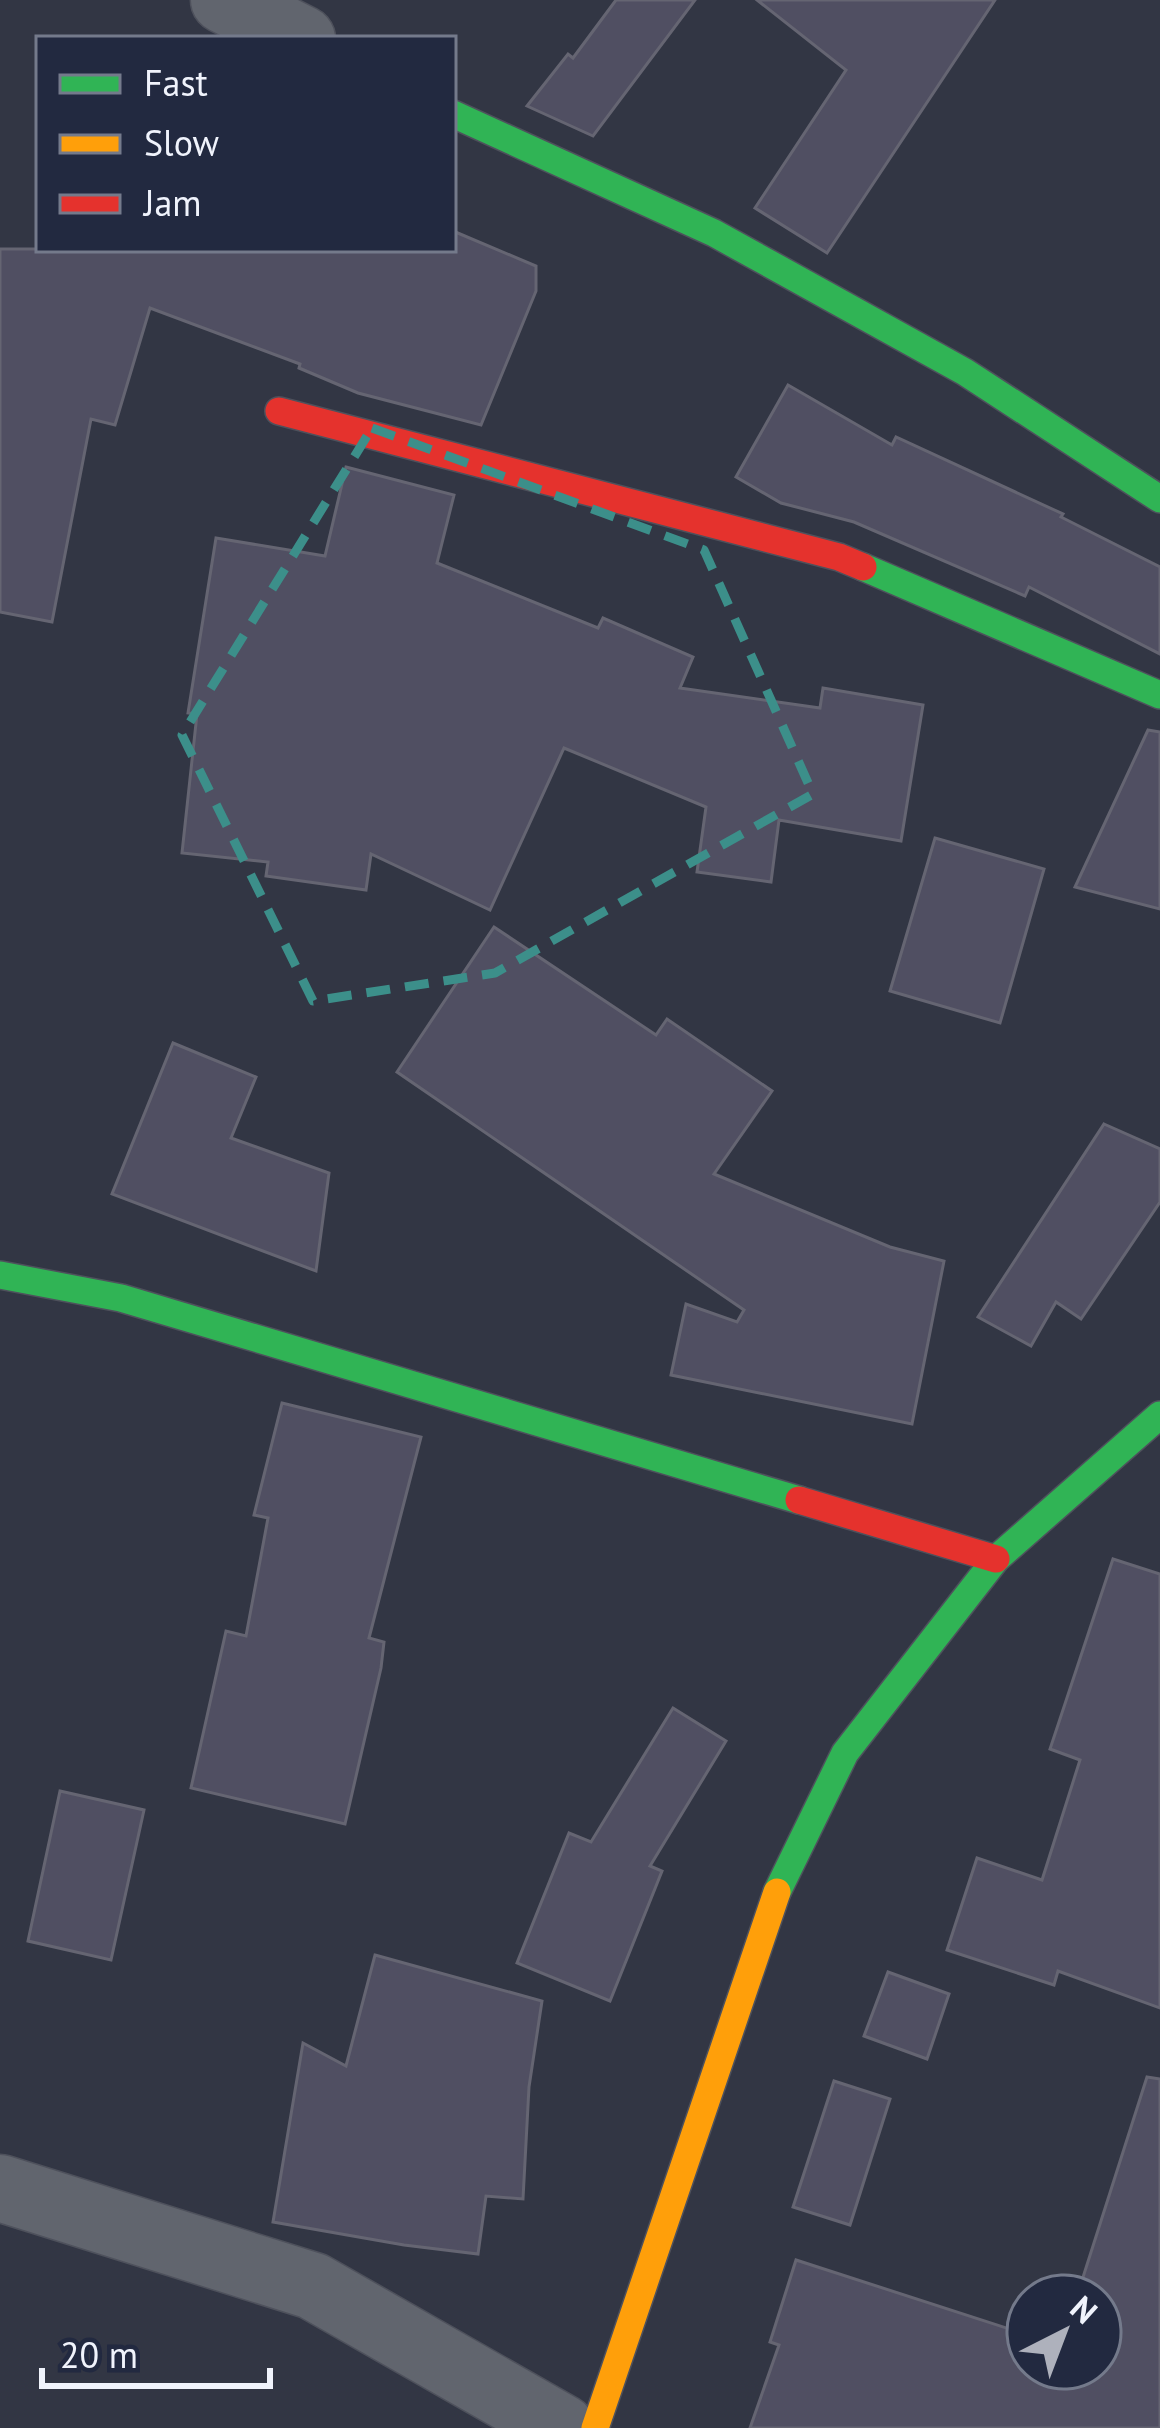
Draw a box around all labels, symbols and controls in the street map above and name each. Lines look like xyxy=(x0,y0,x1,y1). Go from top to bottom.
legend xyxy=(36,36,456,252)
text: Fast xyxy=(144,59,208,106)
text: Slow xyxy=(144,119,220,166)
text: Jam xyxy=(142,179,202,226)
north arrow xyxy=(1004,2272,1124,2392)
text: N xyxy=(1062,2286,1107,2333)
scale bar xyxy=(42,2314,270,2388)
text: 20 m xyxy=(60,2331,138,2378)

